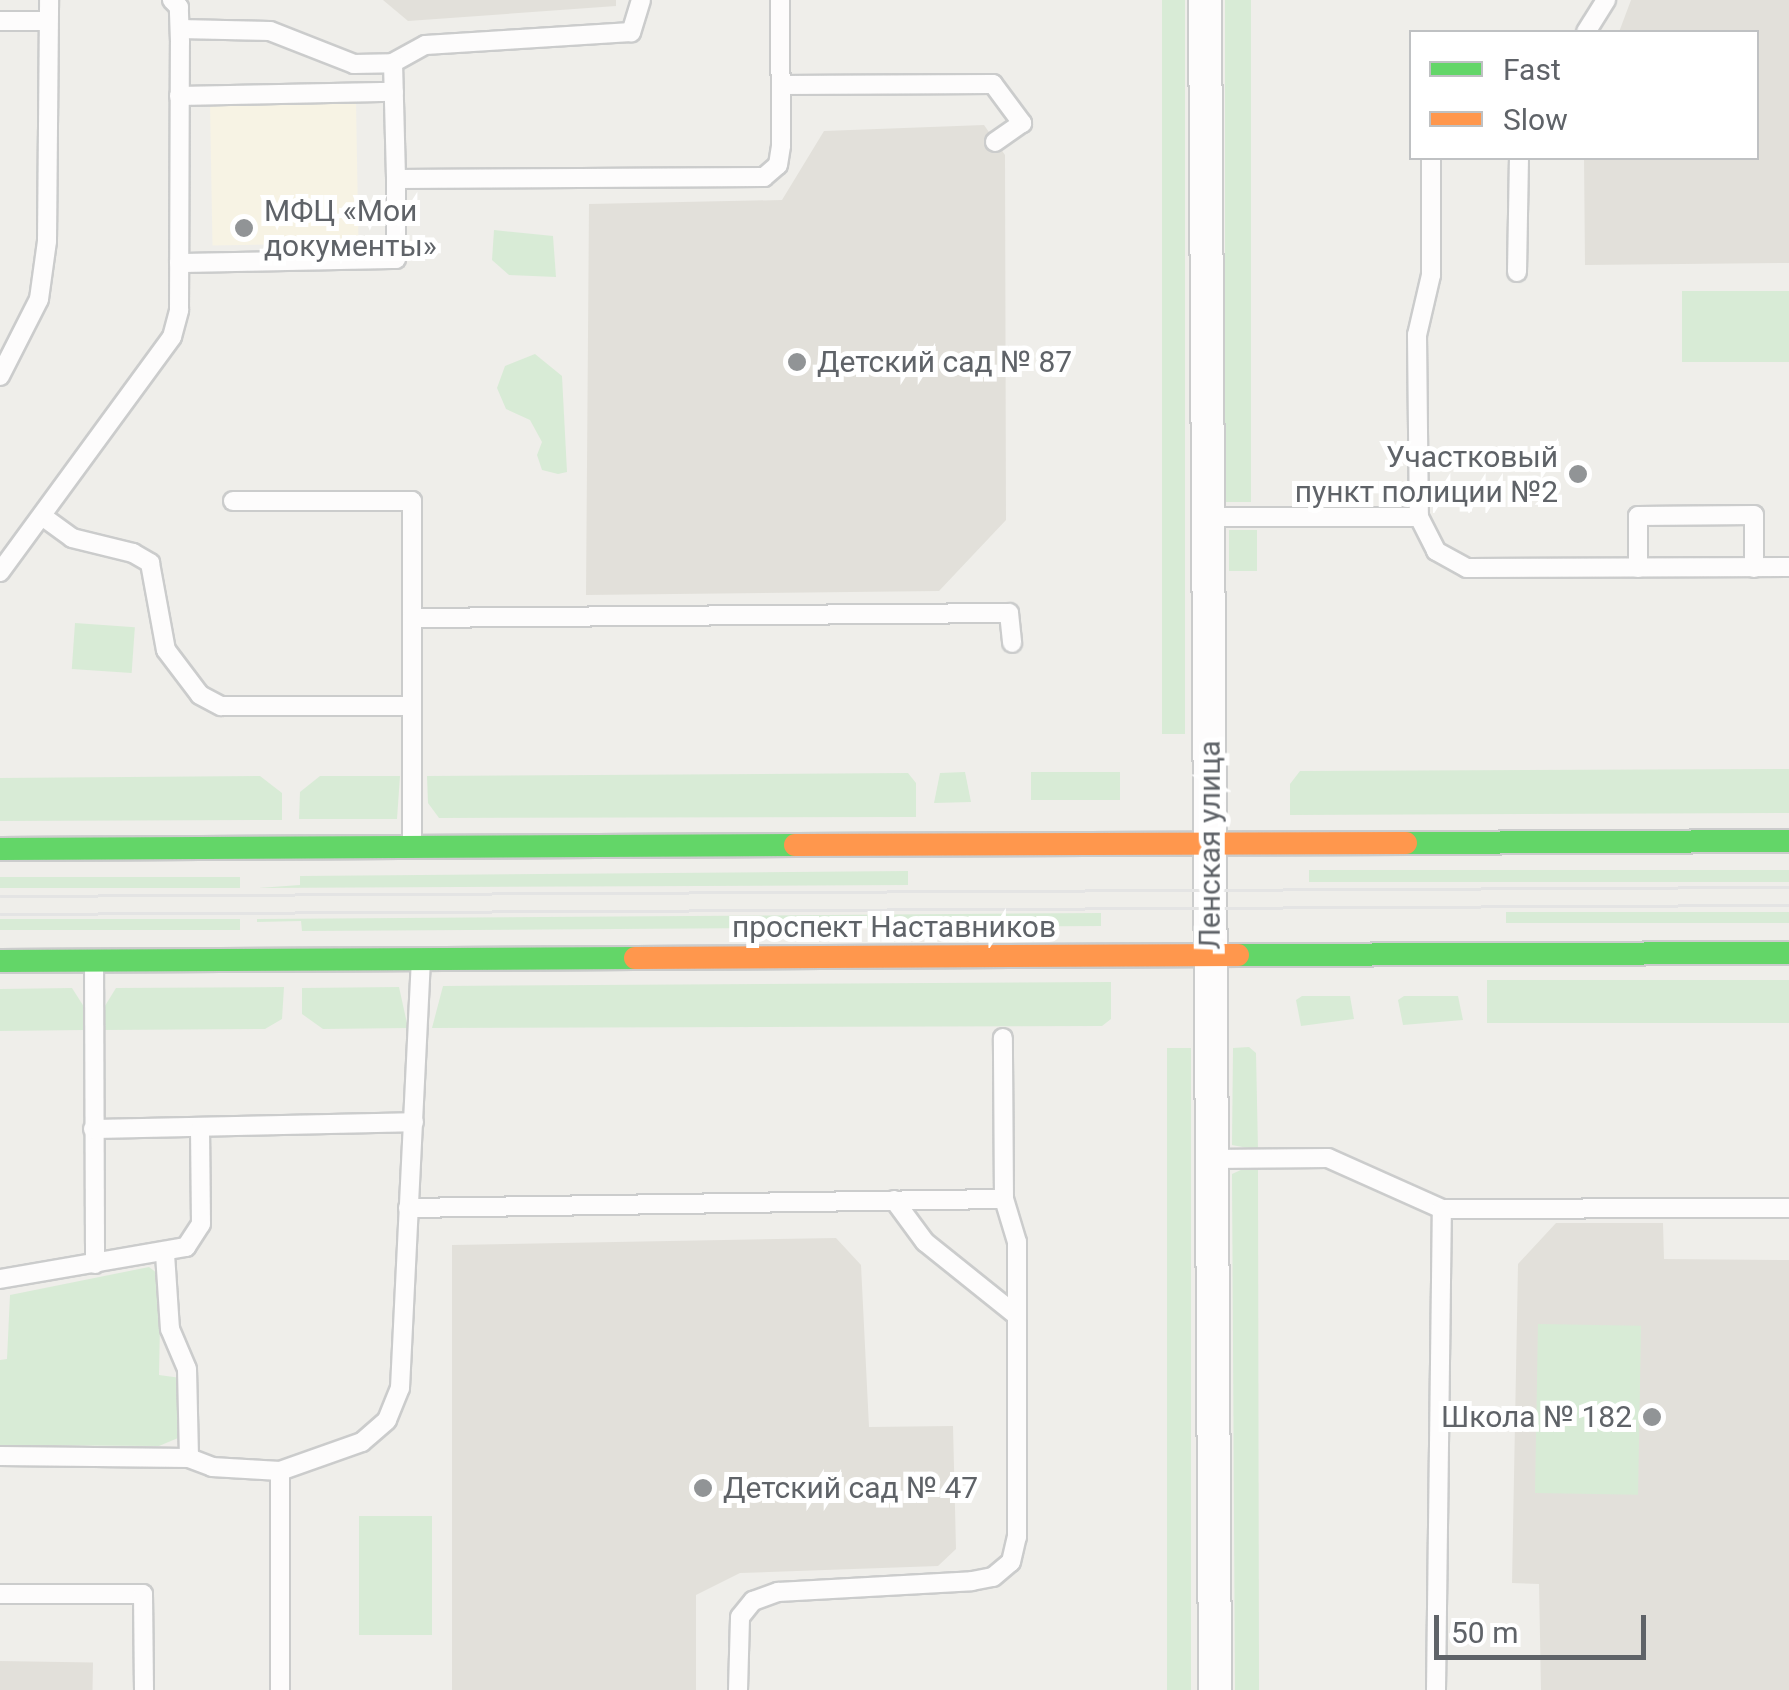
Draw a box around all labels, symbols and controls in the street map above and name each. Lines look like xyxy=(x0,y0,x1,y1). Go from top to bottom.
legend xyxy=(1409,30,1759,160)
text: Fast xyxy=(1503,52,1561,87)
text: Slow xyxy=(1503,102,1568,137)
place label: МФЦ «Мои документы» xyxy=(264,193,437,264)
marker: МФЦ «Мои документы» xyxy=(233,217,255,239)
place label: Детский сад № 87 xyxy=(817,344,1072,380)
marker: Детский сад № 87 xyxy=(786,351,808,373)
place label: Участковый пункт полиции №2 xyxy=(1295,439,1558,510)
marker: Участковый пункт полиции №2 xyxy=(1567,463,1589,485)
street label: Ленская улица xyxy=(1192,741,1228,949)
street label: проспект Наставников xyxy=(732,909,1056,945)
place label: Школа № 182 xyxy=(1441,1399,1632,1435)
marker: Школа № 182 xyxy=(1641,1406,1663,1428)
place label: Детский сад № 47 xyxy=(723,1470,978,1506)
marker: Детский сад № 47 xyxy=(692,1477,714,1499)
scale bar xyxy=(1439,1595,1652,1657)
text: 50 m xyxy=(1451,1615,1518,1650)

